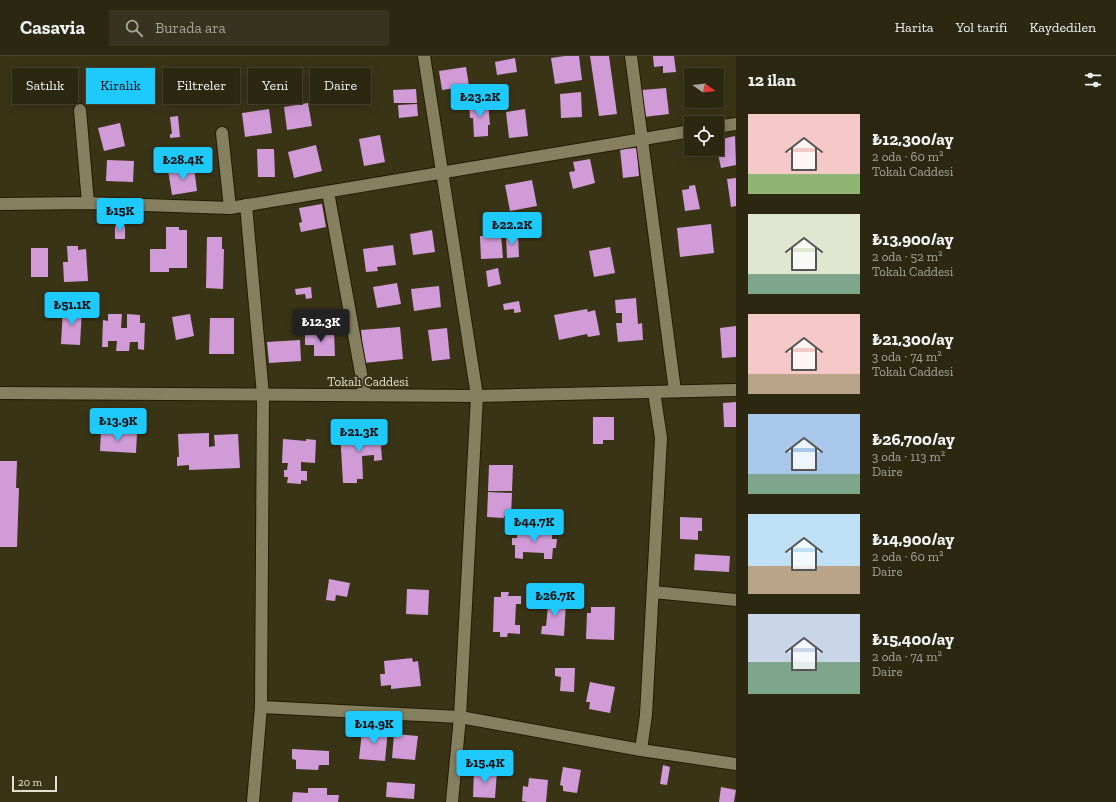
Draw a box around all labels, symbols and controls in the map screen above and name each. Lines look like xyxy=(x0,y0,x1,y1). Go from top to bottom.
search box xyxy=(109,10,389,46)
text: Casavia xyxy=(20,16,85,39)
icon: search xyxy=(123,17,145,39)
text: Burada ara xyxy=(155,19,226,37)
text: Harita xyxy=(895,19,934,36)
text: Yol tarifi xyxy=(956,19,1007,36)
text: Kaydedilen xyxy=(1029,19,1096,36)
chip: Satılık xyxy=(12,68,78,104)
chip: Kiralık xyxy=(86,68,155,104)
chip: Filtreler xyxy=(163,68,240,104)
chip: Yeni xyxy=(248,68,302,104)
chip: Daire xyxy=(310,68,371,104)
north arrow xyxy=(684,68,724,108)
map controls xyxy=(684,68,724,156)
icon: filters xyxy=(1082,69,1104,91)
text: 12 ilan xyxy=(748,70,796,90)
pin: ₺23.2K xyxy=(447,84,513,118)
text: ₺23.2K xyxy=(460,89,500,104)
button: locate xyxy=(684,116,724,156)
text: ₺12,300/ay xyxy=(872,129,954,149)
icon: home xyxy=(780,130,828,178)
pin: ₺28.4K xyxy=(150,147,216,181)
text: 2 oda · 60 m² xyxy=(872,149,944,164)
text: ₺28.4K xyxy=(163,152,204,167)
text: Tokalı Caddesi xyxy=(872,164,953,179)
pin: ₺15K xyxy=(96,198,144,232)
text: ₺15K xyxy=(106,203,134,218)
pin: ₺22.2K xyxy=(479,212,545,246)
text: ₺22.2K xyxy=(492,217,532,232)
text: ₺13,900/ay xyxy=(872,229,954,249)
icon: home xyxy=(780,230,828,278)
text: 2 oda · 52 m² xyxy=(872,249,943,264)
text: Tokalı Caddesi xyxy=(872,264,953,279)
pin: ₺51.1K xyxy=(39,292,105,326)
text: ₺51.1K xyxy=(54,297,90,312)
pin: ₺12.3K xyxy=(288,309,354,343)
text: ₺12.3K xyxy=(302,314,340,329)
text: ₺21,300/ay xyxy=(872,329,954,349)
icon: home xyxy=(780,330,828,378)
text: 3 oda · 74 m² xyxy=(872,349,942,364)
text: Tokalı Caddesi xyxy=(872,364,953,379)
street label: Tokalı Caddesi xyxy=(327,374,409,389)
pin: ₺13.9K xyxy=(85,408,151,442)
text: ₺13.9K xyxy=(99,413,137,428)
pin: ₺21.3K xyxy=(326,419,392,453)
text: ₺21.3K xyxy=(340,424,378,439)
text: ₺26,700/ay xyxy=(872,429,955,449)
icon: home xyxy=(780,430,828,478)
text: 3 oda · 113 m² xyxy=(872,449,945,464)
text: Daire xyxy=(872,464,903,479)
pin: ₺44.7K xyxy=(501,509,567,543)
text: ₺44.7K xyxy=(514,514,554,529)
text: ₺14,900/ay xyxy=(872,529,954,549)
icon: home xyxy=(780,530,828,578)
text: 2 oda · 60 m² xyxy=(872,549,944,564)
text: Daire xyxy=(872,564,903,579)
pin: ₺26.7K xyxy=(522,583,588,617)
text: ₺26.7K xyxy=(535,588,575,603)
text: ₺15,400/ay xyxy=(872,629,954,649)
icon: home xyxy=(780,630,828,678)
text: 2 oda · 74 m² xyxy=(872,649,942,664)
text: Daire xyxy=(872,664,903,679)
pin: ₺14.9K xyxy=(341,711,407,745)
text: ₺14.9K xyxy=(354,716,394,731)
pin: ₺15.4K xyxy=(452,750,518,784)
text: ₺15.4K xyxy=(465,755,505,770)
scale bar xyxy=(12,774,57,793)
text: 20 m xyxy=(18,776,42,789)

